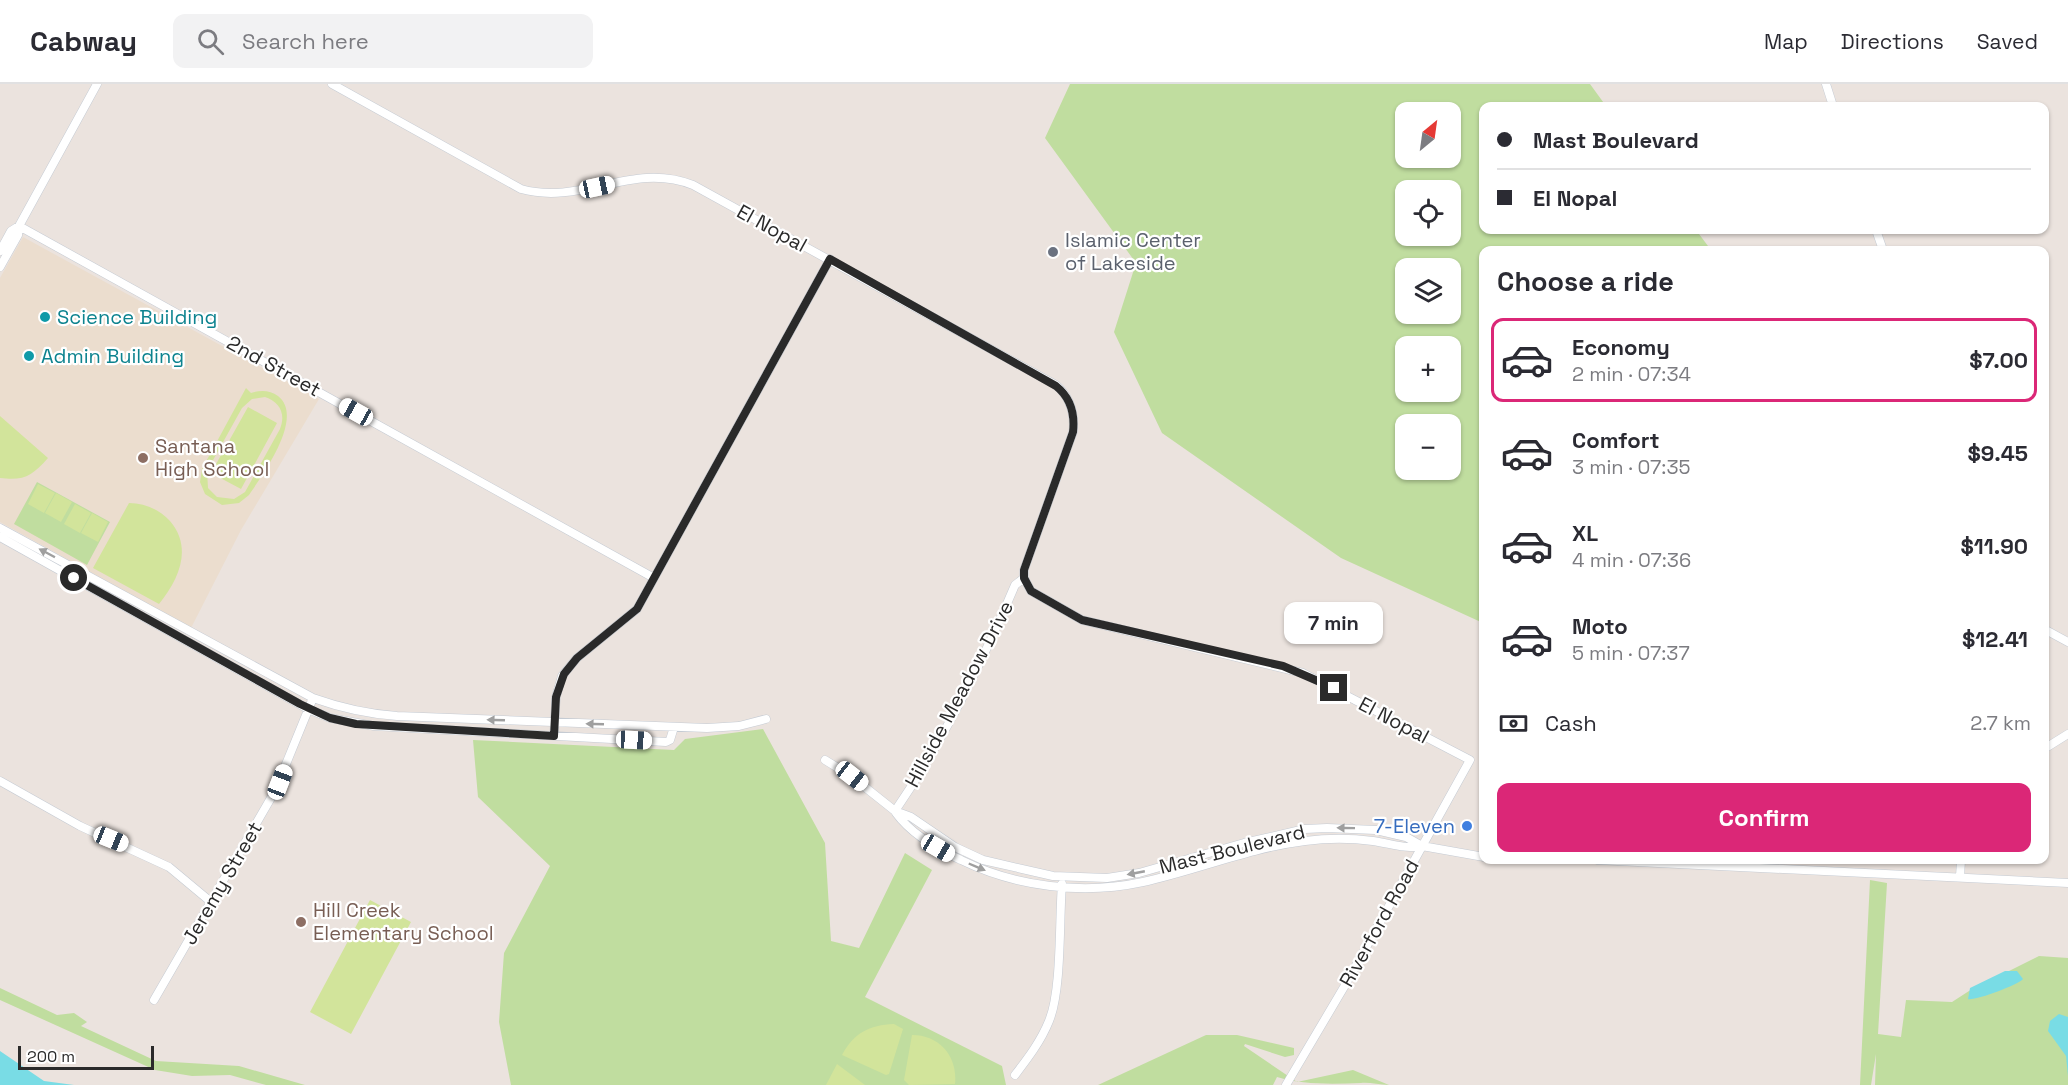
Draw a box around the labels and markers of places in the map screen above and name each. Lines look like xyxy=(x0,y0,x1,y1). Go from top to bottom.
place label: Islamic Center of Lakeside xyxy=(1065,227,1201,276)
marker: Islamic Center of Lakeside xyxy=(1046,245,1060,259)
place label: Science Building xyxy=(57,304,217,330)
marker: Science Building xyxy=(38,310,52,324)
place label: Admin Building xyxy=(41,343,184,369)
marker: Admin Building xyxy=(22,349,36,363)
place label: Santana High School xyxy=(155,433,269,482)
marker: Santana High School xyxy=(136,451,150,465)
place label: 7-Eleven xyxy=(1374,813,1455,839)
marker: 7-Eleven xyxy=(1460,819,1474,833)
place label: Hill Creek Elementary School xyxy=(313,897,494,946)
marker: Hill Creek Elementary School xyxy=(294,915,308,929)

